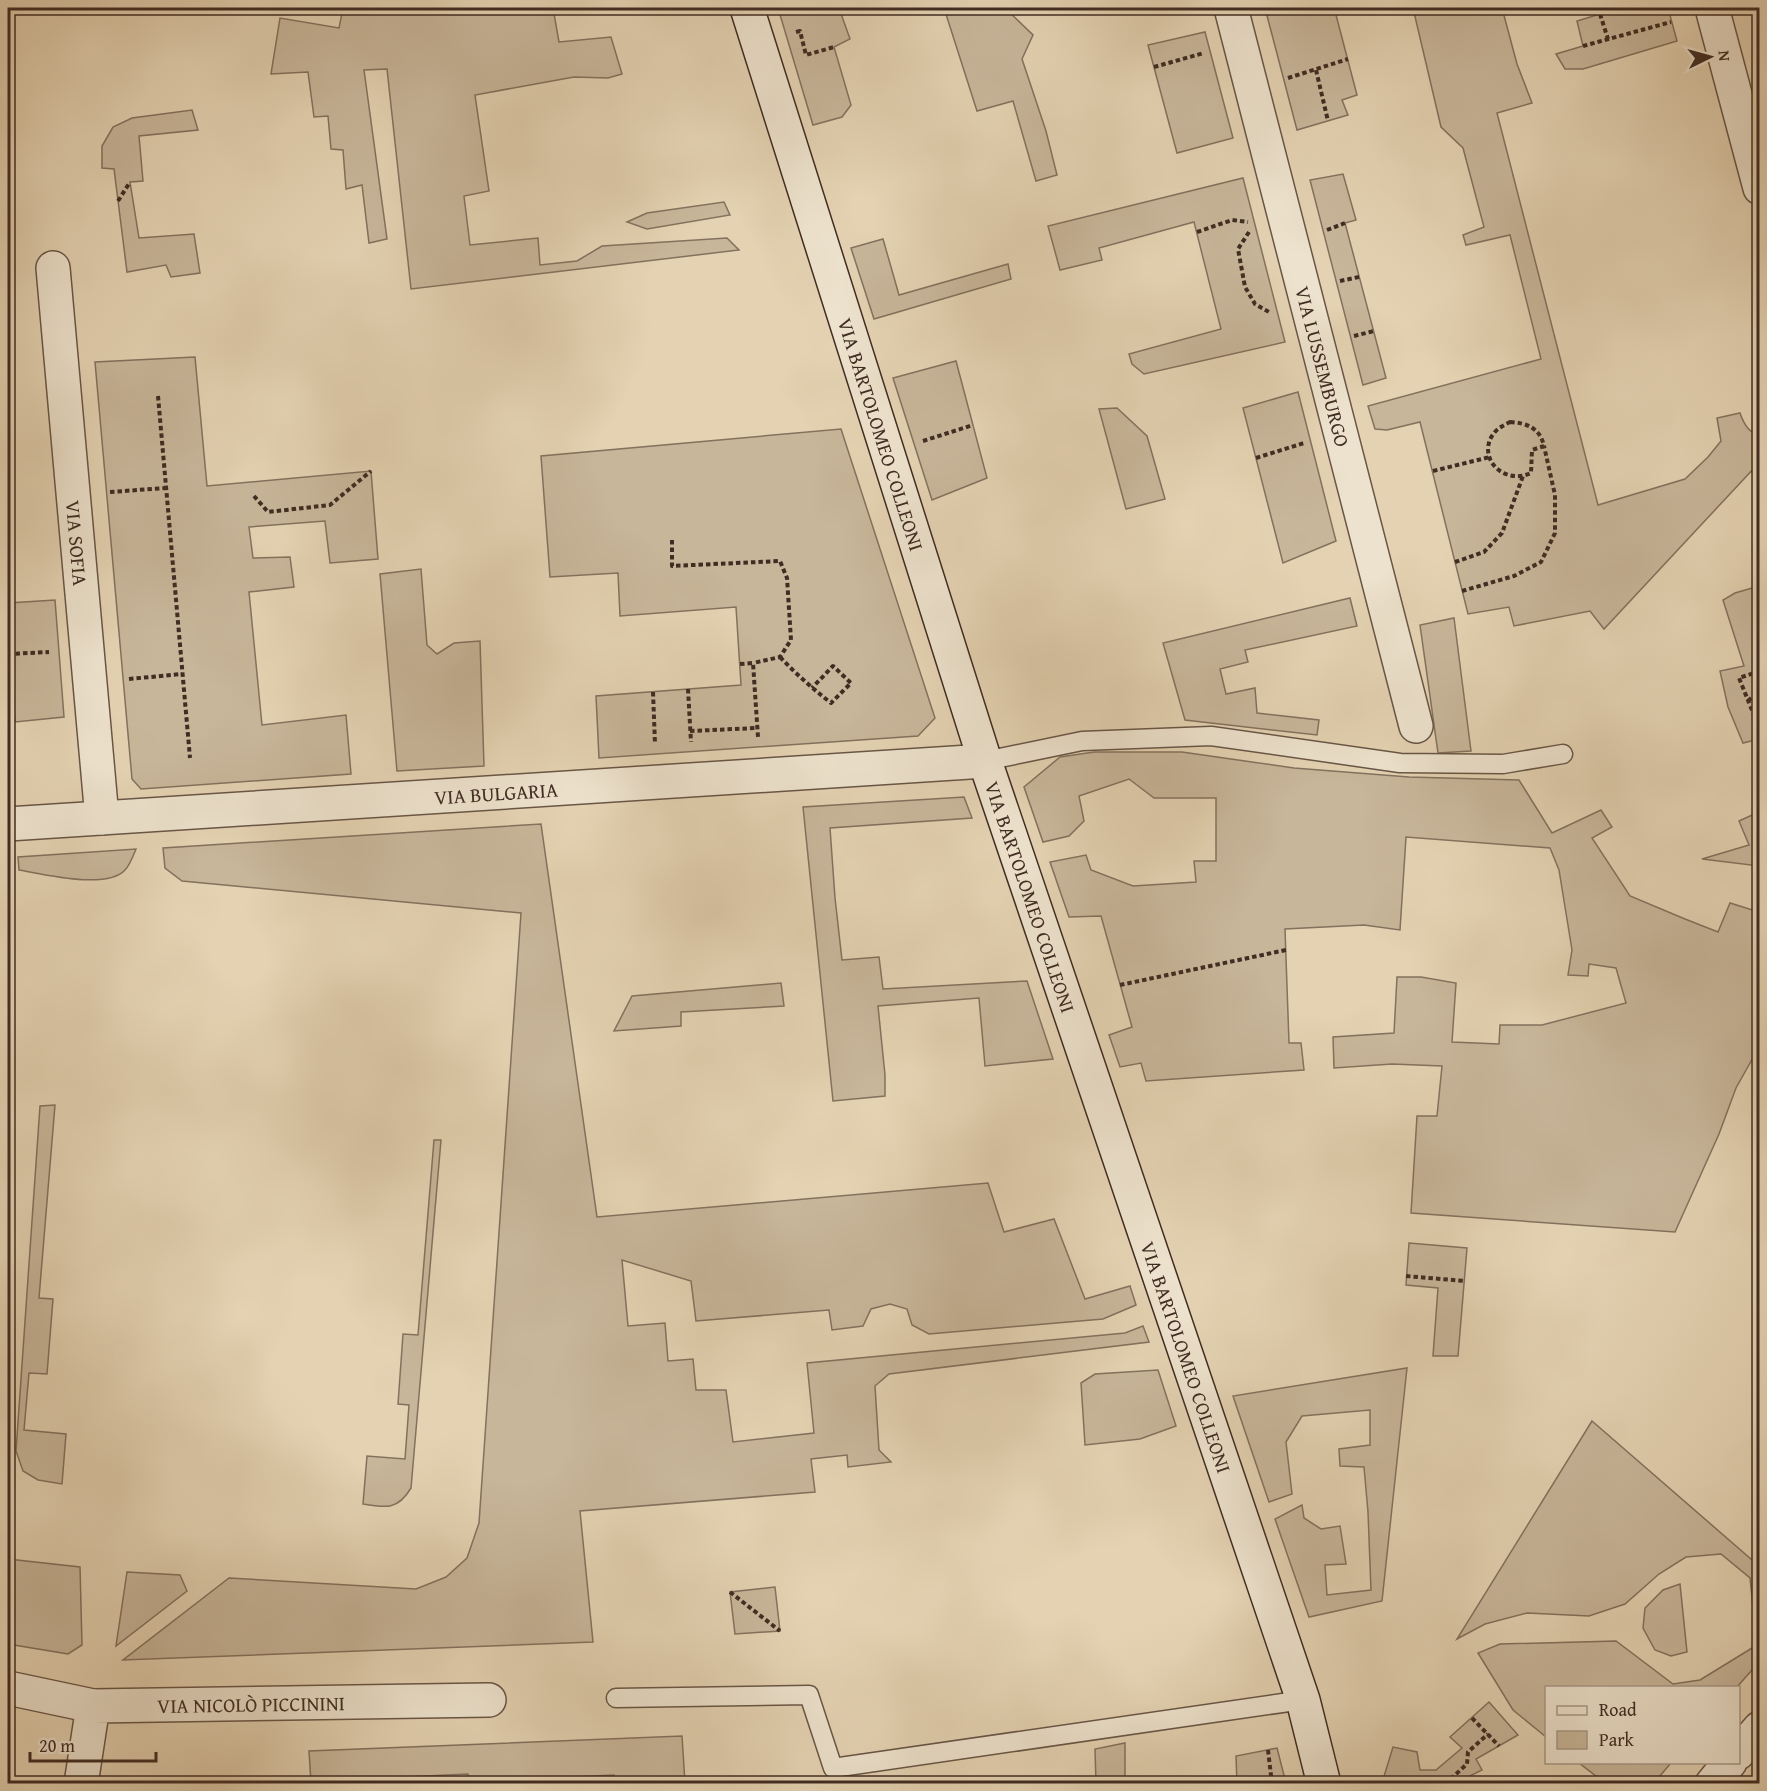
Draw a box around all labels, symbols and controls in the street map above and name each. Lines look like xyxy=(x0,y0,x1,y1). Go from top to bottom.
north arrow xyxy=(1680,27,1740,87)
text: N xyxy=(1713,49,1737,62)
street label: VIA LUSSEMBURGO xyxy=(1289,283,1358,450)
street label: VIA BARTOLOMEO COLLEONI xyxy=(831,314,932,554)
street label: VIA SOFIA xyxy=(59,499,96,587)
street label: VIA BULGARIA xyxy=(433,774,559,811)
street label: VIA BARTOLOMEO COLLEONI xyxy=(978,777,1084,1016)
street label: VIA BARTOLOMEO COLLEONI xyxy=(1134,1237,1240,1477)
legend xyxy=(1545,1686,1740,1764)
street label: VIA NICOLÒ PICCININI xyxy=(157,1688,345,1720)
text: Road xyxy=(1599,1696,1637,1723)
scale bar xyxy=(30,1725,156,1763)
text: Park xyxy=(1599,1726,1635,1753)
text: 20 m xyxy=(39,1732,75,1759)

